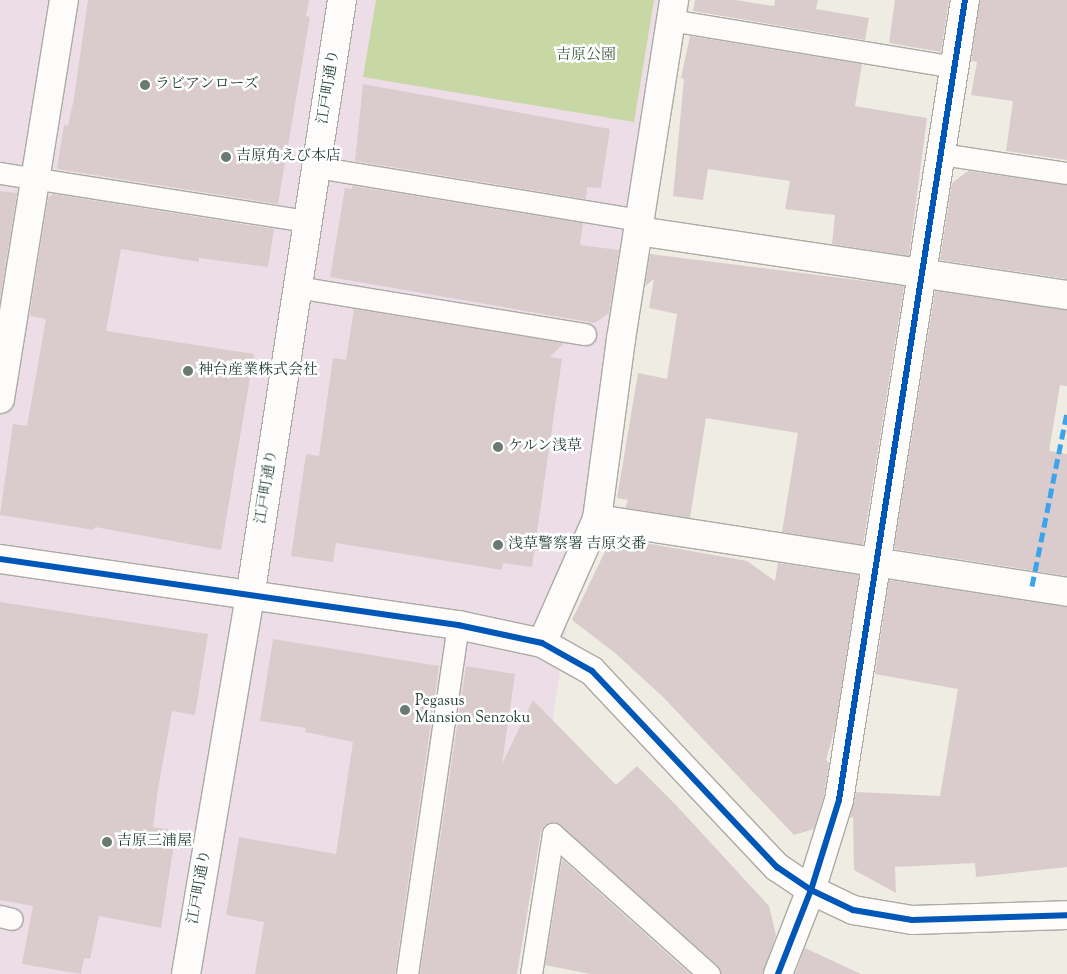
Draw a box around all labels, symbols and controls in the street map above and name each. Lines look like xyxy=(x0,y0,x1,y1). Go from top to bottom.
park label: 吉原公園 xyxy=(556,47,616,65)
street label: 江戸町通り xyxy=(314,49,344,125)
place label: ラビアンローズ xyxy=(155,76,260,94)
marker: ラビアンローズ xyxy=(139,79,151,91)
place label: 吉原角えび本店 xyxy=(236,148,341,166)
marker: 吉原角えび本店 xyxy=(220,151,232,163)
place label: 神台産業株式会社 xyxy=(198,362,318,380)
marker: 神台産業株式会社 xyxy=(182,365,194,377)
place label: ケルン浅草 xyxy=(508,438,583,456)
marker: ケルン浅草 xyxy=(492,441,504,453)
street label: 江戸町通り xyxy=(252,449,282,525)
place label: 浅草警察署 吉原交番 xyxy=(508,536,646,554)
marker: 浅草警察署 吉原交番 xyxy=(492,539,504,551)
place label: Pegasus Mansion Senzoku xyxy=(415,692,530,727)
marker: Pegasus Mansion Senzoku xyxy=(399,704,411,716)
place label: 吉原三浦屋 xyxy=(117,833,192,851)
marker: 吉原三浦屋 xyxy=(101,836,113,848)
street label: 江戸町通り xyxy=(185,849,215,925)

